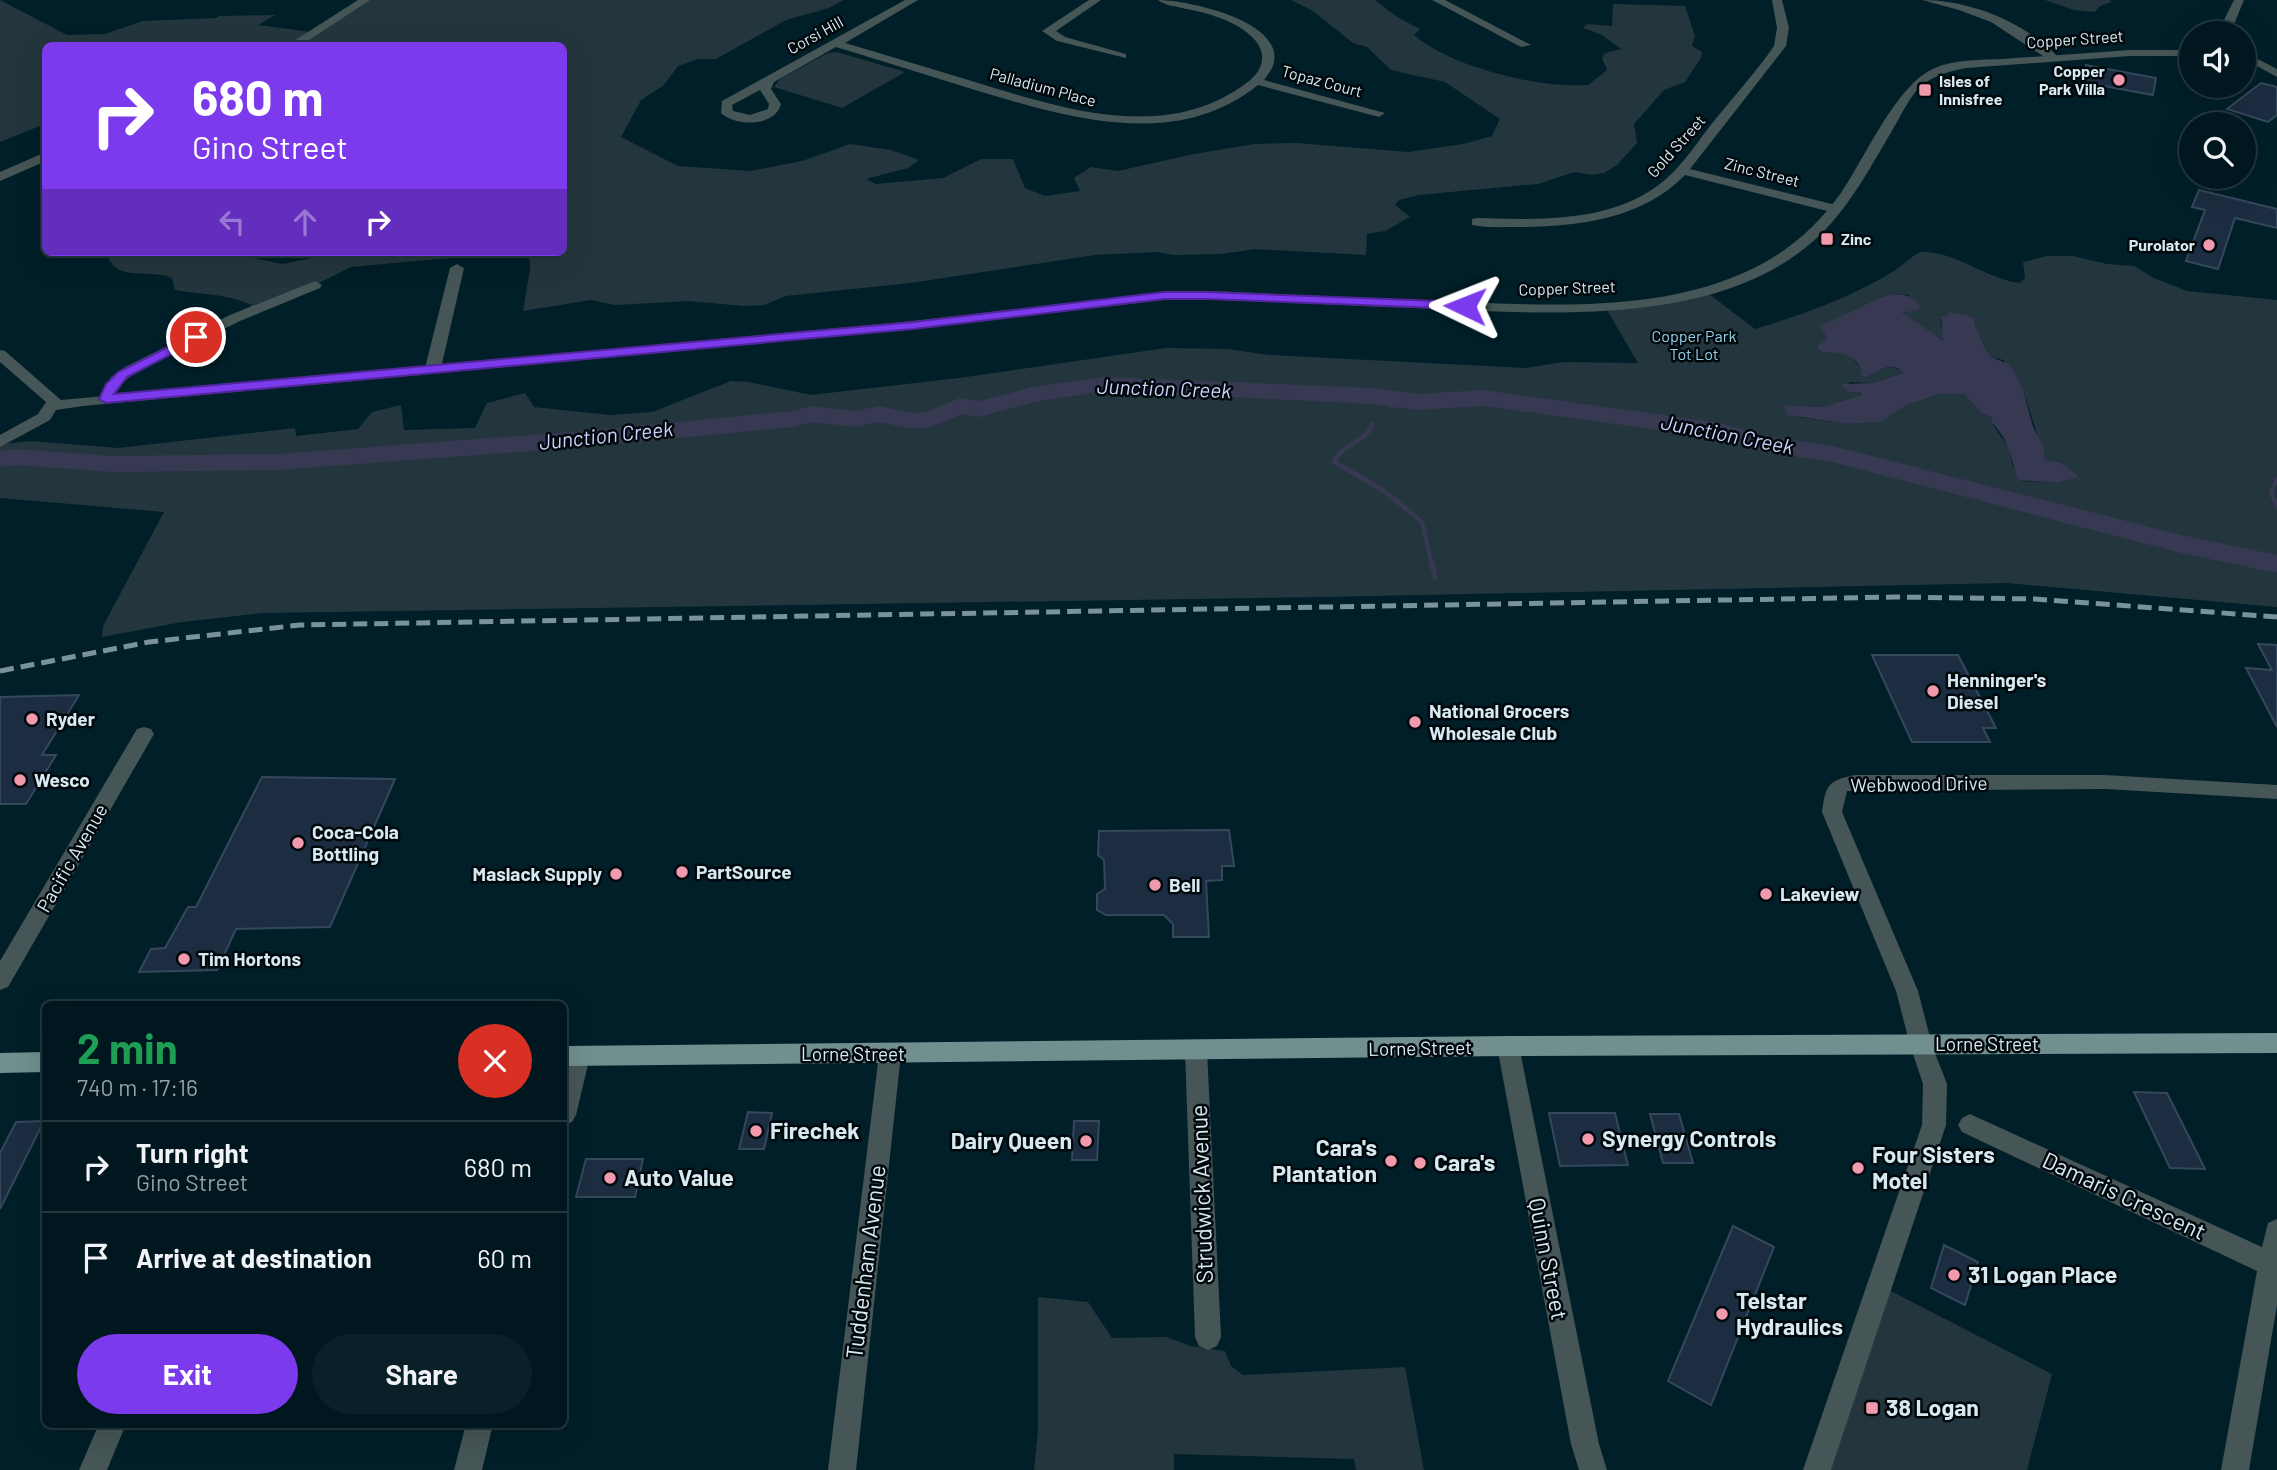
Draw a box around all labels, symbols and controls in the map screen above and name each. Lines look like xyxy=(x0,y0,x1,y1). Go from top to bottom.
street label: Corsi Hill xyxy=(783,11,846,58)
map controls xyxy=(2179,21,2256,189)
button: sound xyxy=(2179,21,2256,98)
street label: Copper Street xyxy=(2026,26,2124,51)
street label: Topaz Court xyxy=(1280,61,1365,100)
place label: Copper Park Villa xyxy=(2039,61,2105,98)
street label: Palladium Place xyxy=(988,63,1098,110)
text: 680 m xyxy=(192,67,323,126)
icon: right xyxy=(77,70,168,161)
place label: Isles of Innisfree xyxy=(1939,71,2003,108)
marker: Copper Park Villa xyxy=(2111,72,2127,88)
marker: Isles of Innisfree xyxy=(1917,82,1933,98)
street label: Gold Street xyxy=(1643,110,1709,181)
button: search xyxy=(2179,112,2256,189)
text: Gino Street xyxy=(192,127,348,165)
street label: Zinc Street xyxy=(1723,153,1802,190)
icon: left xyxy=(213,203,251,241)
icon: ahead xyxy=(286,203,324,241)
icon: right xyxy=(359,203,397,241)
place label: Zinc xyxy=(1841,229,1872,248)
marker: Zinc xyxy=(1819,231,1835,247)
place label: Purolator xyxy=(2129,235,2195,254)
marker: Purolator xyxy=(2201,237,2217,253)
position arrow xyxy=(1428,269,1502,343)
street label: Copper Street xyxy=(1518,276,1616,299)
pin xyxy=(166,307,226,367)
icon: arrive xyxy=(177,318,215,356)
park label: Copper Park Tot Lot xyxy=(1652,326,1736,363)
water label: Junction Creek xyxy=(1096,373,1232,402)
water label: Junction Creek xyxy=(1659,408,1796,459)
water label: Junction Creek xyxy=(538,415,675,454)
place label: Henninger's Diesel xyxy=(1947,668,2046,713)
marker: Henninger's Diesel xyxy=(1925,683,1941,699)
place label: National Grocers Wholesale Club xyxy=(1429,699,1569,744)
place label: Ryder xyxy=(46,707,96,730)
marker: Ryder xyxy=(24,711,40,727)
marker: National Grocers Wholesale Club xyxy=(1407,714,1423,730)
place label: Wesco xyxy=(34,768,90,791)
street label: Webbwood Drive xyxy=(1850,771,1988,796)
marker: Wesco xyxy=(12,772,28,788)
street label: Pacific Avenue xyxy=(31,799,112,916)
place label: Coca-Cola Bottling xyxy=(312,820,399,865)
marker: Coca-Cola Bottling xyxy=(290,835,306,851)
place label: PartSource xyxy=(696,860,792,883)
place label: Maslack Supply xyxy=(473,862,602,885)
marker: PartSource xyxy=(674,864,690,880)
marker: Maslack Supply xyxy=(608,866,624,882)
place label: Bell xyxy=(1169,873,1200,896)
marker: Bell xyxy=(1147,877,1163,893)
place label: Lakeview xyxy=(1780,882,1860,905)
marker: Lakeview xyxy=(1758,886,1774,902)
place label: Tim Hortons xyxy=(198,947,301,970)
marker: Tim Hortons xyxy=(176,951,192,967)
text: 2 min xyxy=(77,1022,178,1072)
button: close xyxy=(458,1024,532,1098)
street label: Lorne Street xyxy=(1935,1032,2039,1055)
street label: Lorne Street xyxy=(1368,1035,1472,1060)
street label: Lorne Street xyxy=(801,1042,905,1065)
text: 740 m · 17:16 xyxy=(77,1073,198,1101)
street label: Strudwick Avenue xyxy=(1184,1104,1218,1284)
place label: Firechek xyxy=(770,1116,860,1144)
marker: Firechek xyxy=(748,1123,764,1139)
place label: Synergy Controls xyxy=(1602,1124,1776,1152)
place label: Dairy Queen xyxy=(951,1126,1072,1154)
marker: Synergy Controls xyxy=(1580,1131,1596,1147)
marker: Dairy Queen xyxy=(1078,1133,1094,1149)
place label: Cara's Plantation xyxy=(1272,1133,1377,1187)
text: Turn right xyxy=(136,1137,249,1168)
place label: Four Sisters Motel xyxy=(1872,1140,1995,1194)
street label: Damaris Crescent xyxy=(2038,1145,2210,1245)
icon: right xyxy=(77,1148,115,1186)
place label: Cara's xyxy=(1434,1148,1495,1176)
text: 680 m xyxy=(464,1151,532,1182)
marker: Cara's Plantation xyxy=(1383,1153,1399,1169)
marker: Cara's xyxy=(1412,1155,1428,1171)
marker: Four Sisters Motel xyxy=(1850,1160,1866,1176)
place label: Auto Value xyxy=(624,1163,734,1191)
street label: Tuddenham Avenue xyxy=(839,1163,891,1360)
text: Gino Street xyxy=(136,1168,248,1196)
marker: Auto Value xyxy=(602,1170,618,1186)
street label: Quinn Street xyxy=(1523,1195,1575,1322)
icon: arrive xyxy=(77,1239,115,1277)
text: Arrive at destination xyxy=(136,1242,372,1273)
text: 60 m xyxy=(477,1242,532,1273)
place label: 31 Logan Place xyxy=(1968,1260,2117,1288)
marker: 31 Logan Place xyxy=(1946,1267,1962,1283)
place label: Telstar Hydraulics xyxy=(1736,1286,1843,1340)
marker: Telstar Hydraulics xyxy=(1714,1306,1730,1322)
button: Exit xyxy=(77,1334,298,1414)
button: Share xyxy=(312,1334,532,1414)
place label: 38 Logan xyxy=(1886,1393,1979,1421)
marker: 38 Logan xyxy=(1864,1400,1880,1416)

